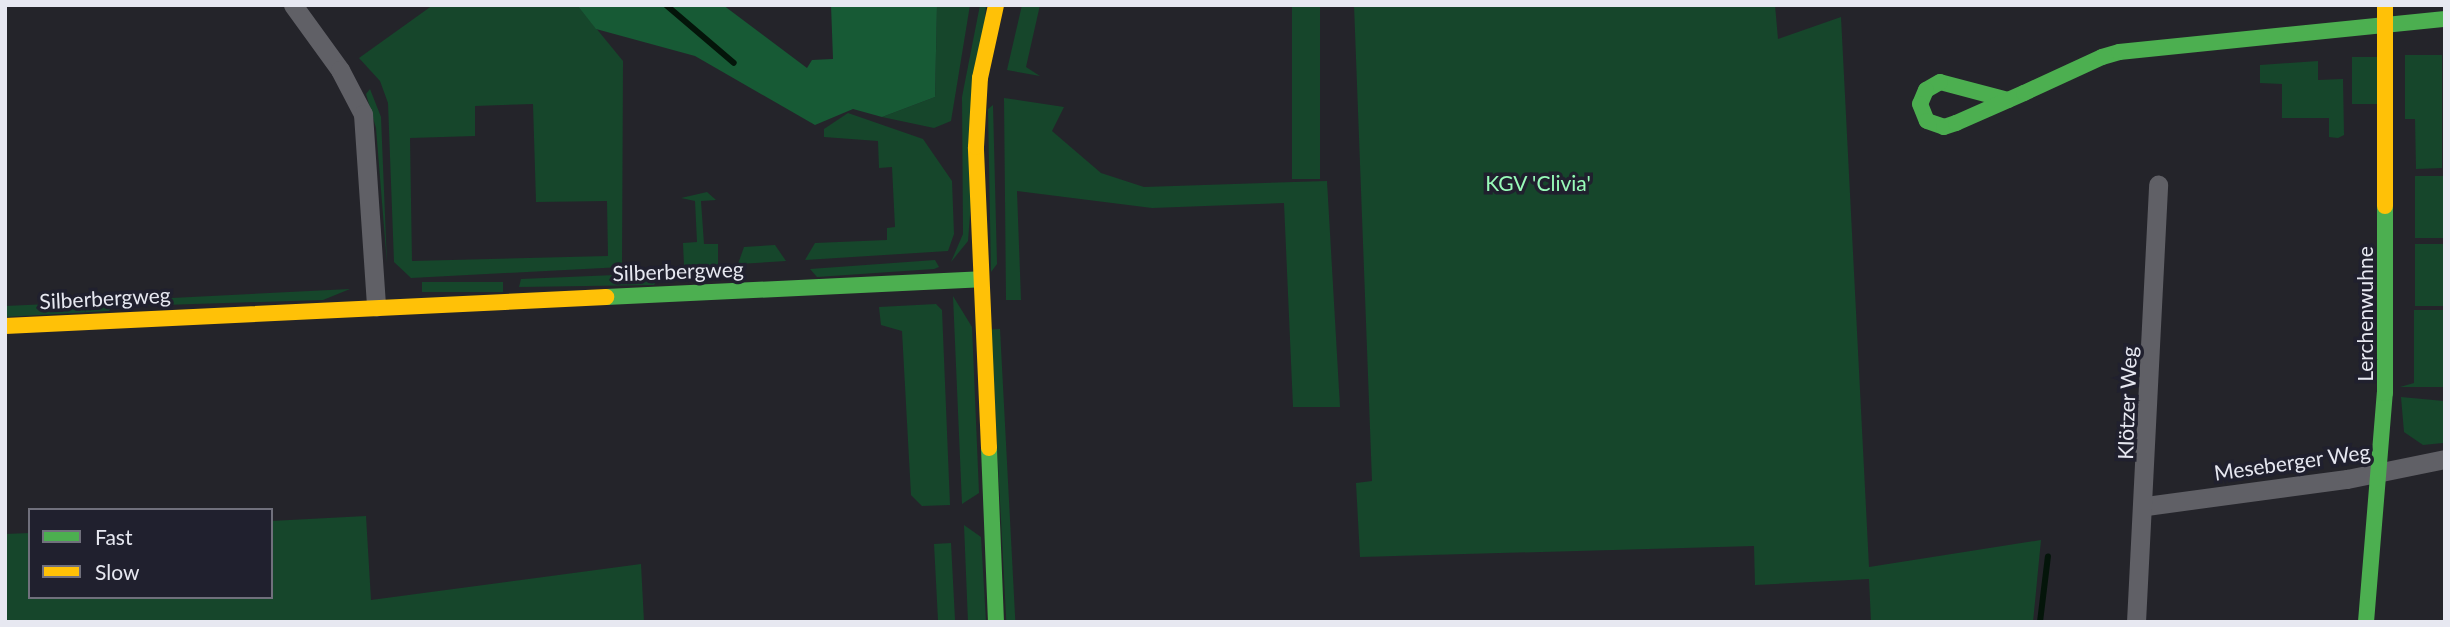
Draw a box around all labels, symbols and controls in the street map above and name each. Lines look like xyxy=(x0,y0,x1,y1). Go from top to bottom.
park label: KGV 'Clivia' xyxy=(1485,170,1591,196)
street label: Lerchenwuhne xyxy=(2352,246,2378,382)
street label: Silberbergweg xyxy=(612,256,744,286)
street label: Silberbergweg xyxy=(39,282,171,314)
street label: Klötzer Weg xyxy=(2112,346,2142,460)
street label: Meseberger Weg xyxy=(2212,439,2372,485)
legend xyxy=(28,508,273,599)
text: Fast xyxy=(95,524,132,549)
text: Slow xyxy=(95,559,139,584)

